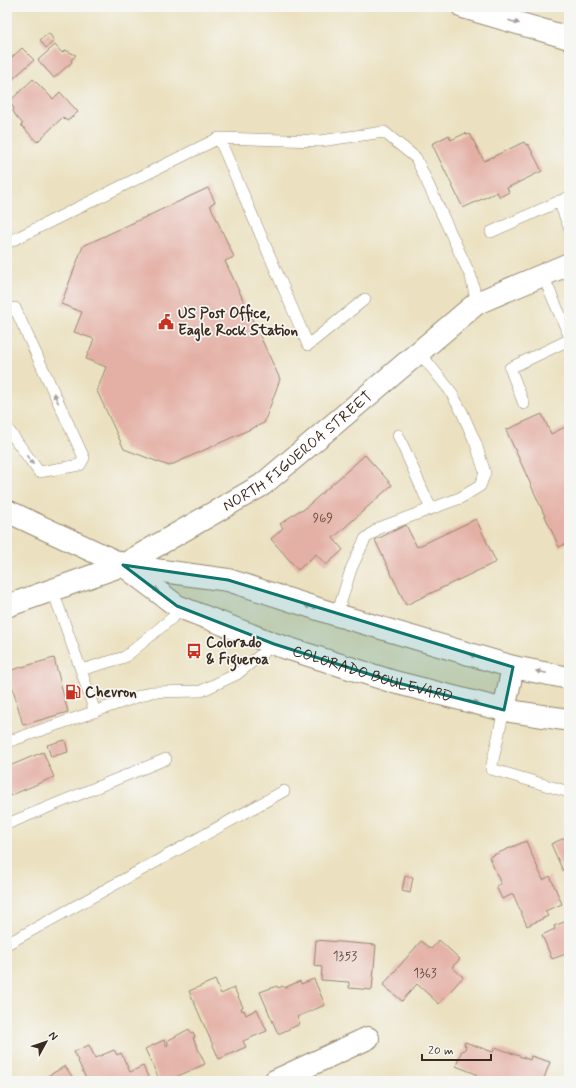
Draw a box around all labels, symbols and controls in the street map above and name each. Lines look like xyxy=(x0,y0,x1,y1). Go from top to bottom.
one-way arrow xyxy=(508,19,520,25)
place label: US Post Office, Eagle Rock Station xyxy=(178,303,298,342)
public building icon: US Post Office, Eagle Rock Station xyxy=(157,313,175,331)
street label: NORTH FIGUEROA STREET xyxy=(219,387,377,517)
one-way arrow xyxy=(53,393,59,404)
one-way arrow xyxy=(26,454,34,465)
house number: 969 xyxy=(313,510,333,527)
one-way arrow xyxy=(149,584,160,593)
one-way arrow xyxy=(304,603,316,609)
place label: Colorado & Figueroa xyxy=(206,633,269,672)
street label: COLORADO BOULEVARD xyxy=(290,641,455,708)
bus stop icon: Colorado & Figueroa xyxy=(185,642,203,660)
one-way arrow xyxy=(469,653,481,659)
one-way arrow xyxy=(535,669,547,675)
fuel station icon: Chevron xyxy=(64,683,82,701)
place label: Chevron xyxy=(85,683,137,703)
one-way arrow xyxy=(467,699,479,705)
house number: 1353 xyxy=(333,948,357,965)
house number: 1363 xyxy=(413,965,437,982)
north arrow xyxy=(26,1022,66,1062)
text: N xyxy=(45,1029,61,1044)
scale bar xyxy=(422,1036,491,1062)
text: 20 m xyxy=(428,1043,454,1059)

